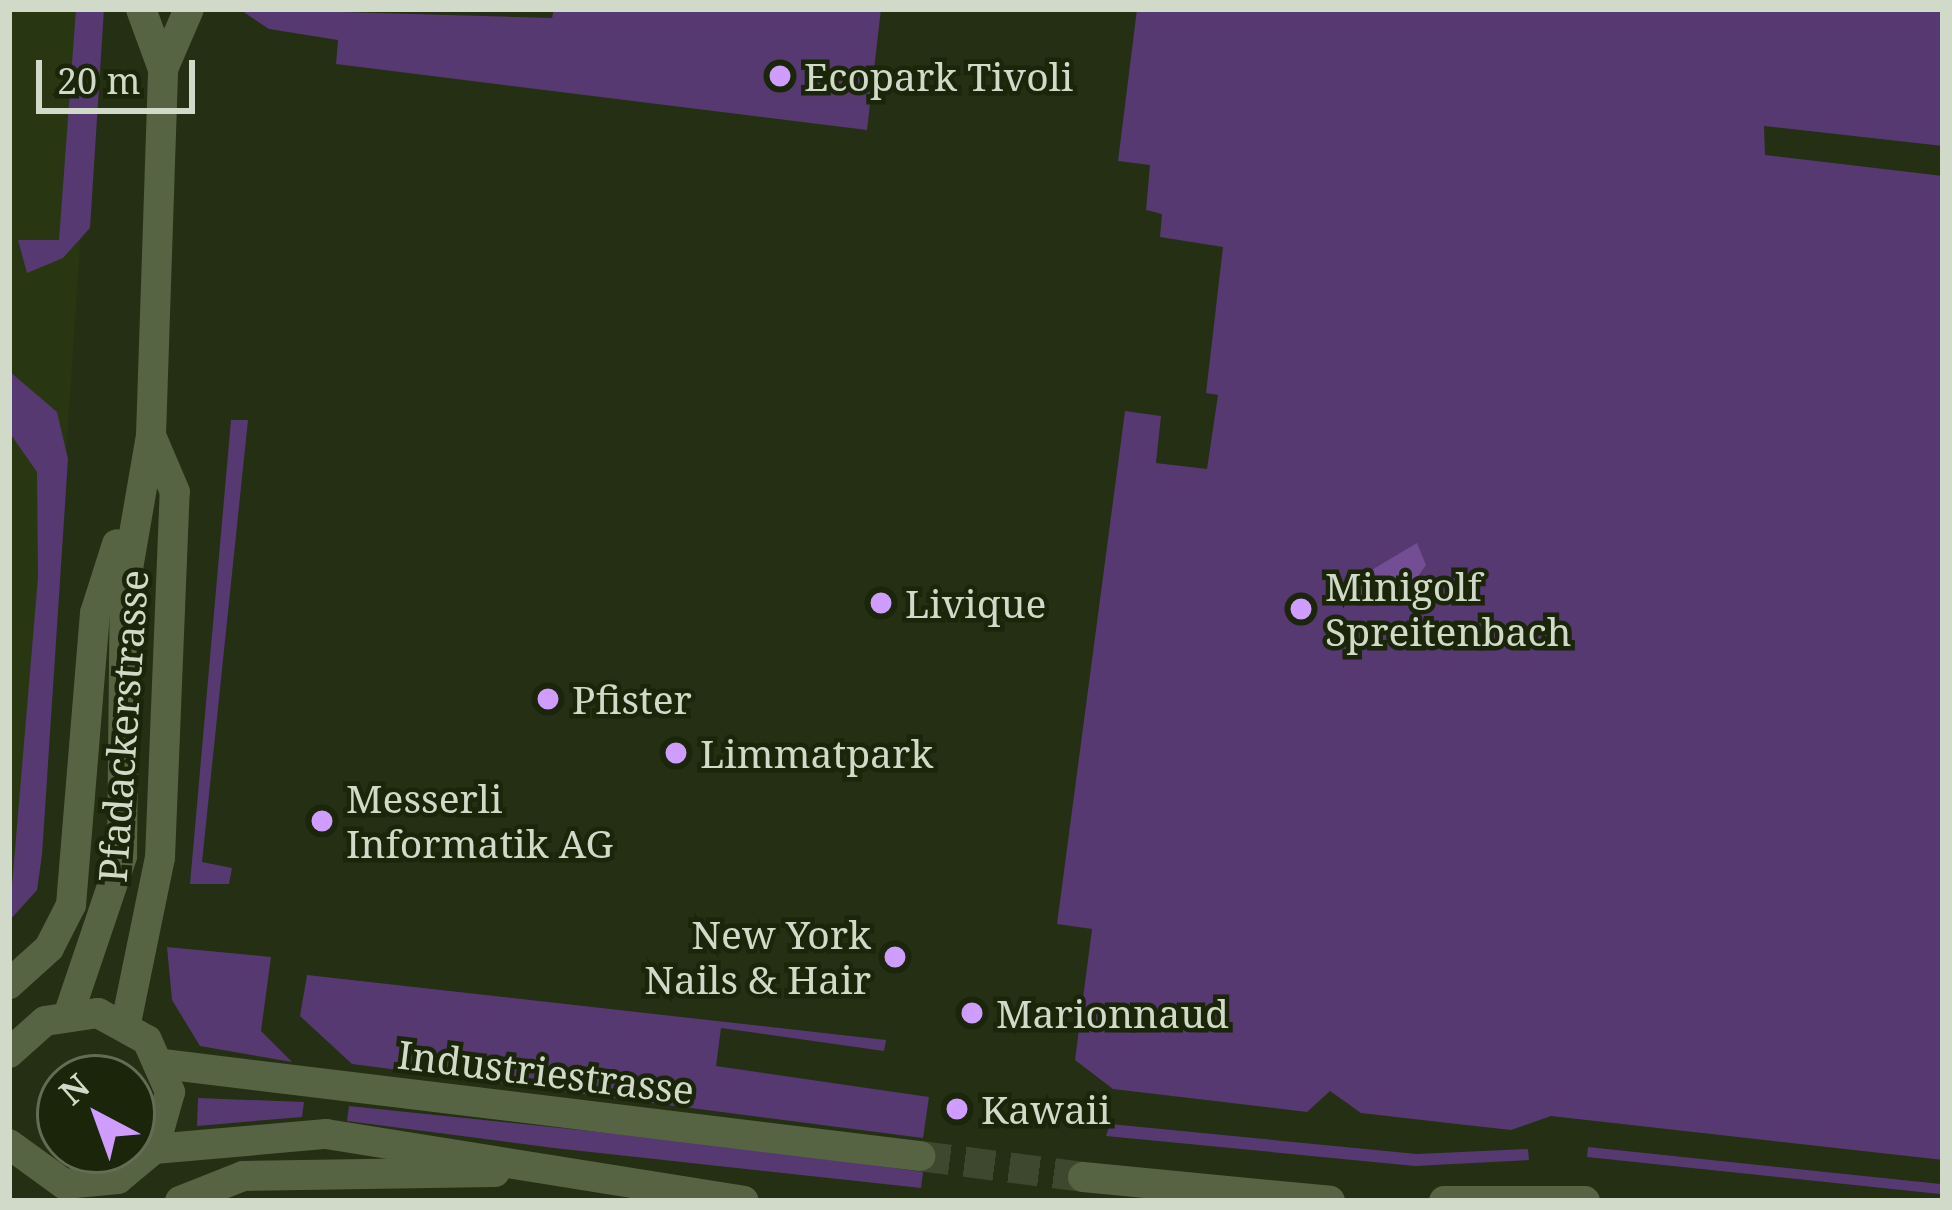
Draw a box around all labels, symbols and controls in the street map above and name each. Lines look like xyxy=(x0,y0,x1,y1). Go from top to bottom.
scale bar xyxy=(42,36,201,110)
place label: Ecopark Tivoli xyxy=(804,53,1073,99)
text: 20 m xyxy=(57,56,141,105)
marker: Ecopark Tivoli xyxy=(767,63,793,89)
place label: Minigolf Spreitenbach xyxy=(1325,564,1571,655)
street label: Pfadackerstrasse xyxy=(89,568,157,884)
place label: Livique xyxy=(905,580,1046,626)
marker: Livique xyxy=(868,590,894,616)
marker: Minigolf Spreitenbach xyxy=(1288,596,1314,622)
place label: Pfister xyxy=(572,676,692,722)
marker: Pfister xyxy=(535,686,561,712)
place label: Limmatpark xyxy=(700,730,933,776)
marker: Limmatpark xyxy=(663,740,689,766)
place label: Messerli Informatik AG xyxy=(346,776,613,867)
marker: Messerli Informatik AG xyxy=(309,808,335,834)
place label: New York Nails & Hair xyxy=(644,912,871,1003)
marker: New York Nails & Hair xyxy=(882,944,908,970)
place label: Marionnaud xyxy=(996,990,1229,1036)
marker: Marionnaud xyxy=(959,1000,985,1026)
street label: Industriestrasse xyxy=(395,1031,697,1113)
north arrow xyxy=(36,1054,156,1174)
text: N xyxy=(49,1063,99,1114)
place label: Kawaii xyxy=(981,1086,1111,1132)
marker: Kawaii xyxy=(944,1096,970,1122)

